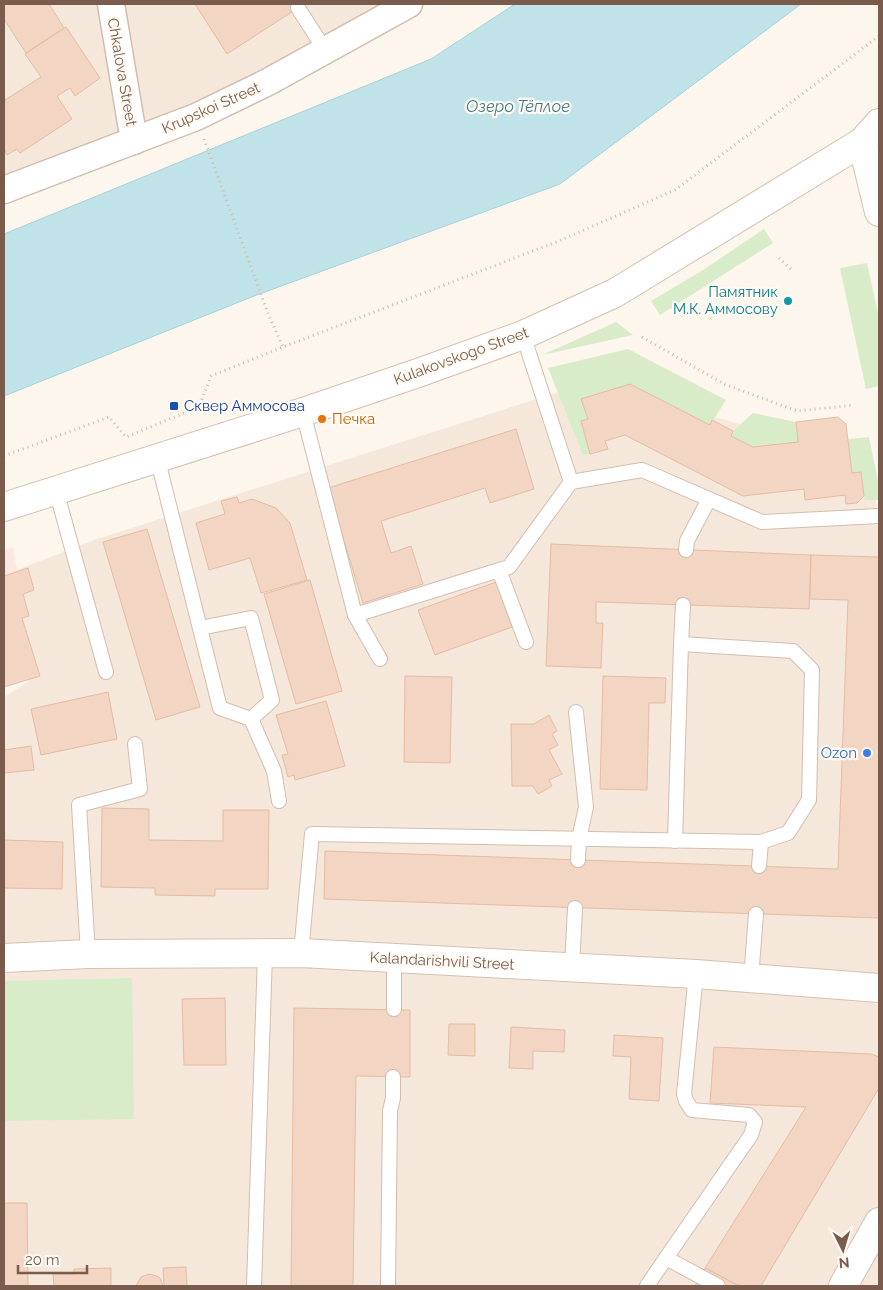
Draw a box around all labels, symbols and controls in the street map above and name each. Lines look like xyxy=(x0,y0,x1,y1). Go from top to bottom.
street label: Chkalova Street xyxy=(104,17,140,127)
street label: Krupskoi Street xyxy=(159,78,263,138)
water label: Озеро Тёплое xyxy=(466,97,570,116)
place label: Памятник М.К. Аммосову xyxy=(673,283,778,318)
marker: Памятник М.К. Аммосову xyxy=(782,295,794,307)
street label: Kulakovskogo Street xyxy=(391,323,531,389)
place label: Сквер Аммосова xyxy=(184,397,305,415)
marker: Сквер Аммосова xyxy=(168,400,180,412)
place label: Печка xyxy=(332,410,375,428)
marker: Печка xyxy=(316,413,328,425)
place label: Ozon xyxy=(821,744,857,762)
marker: Ozon xyxy=(861,747,873,759)
street label: Kalandarishvili Street xyxy=(369,948,515,974)
north arrow xyxy=(818,1225,868,1275)
scale bar xyxy=(18,1242,86,1274)
text: 20 m xyxy=(25,1251,60,1269)
text: N xyxy=(838,1255,850,1271)

